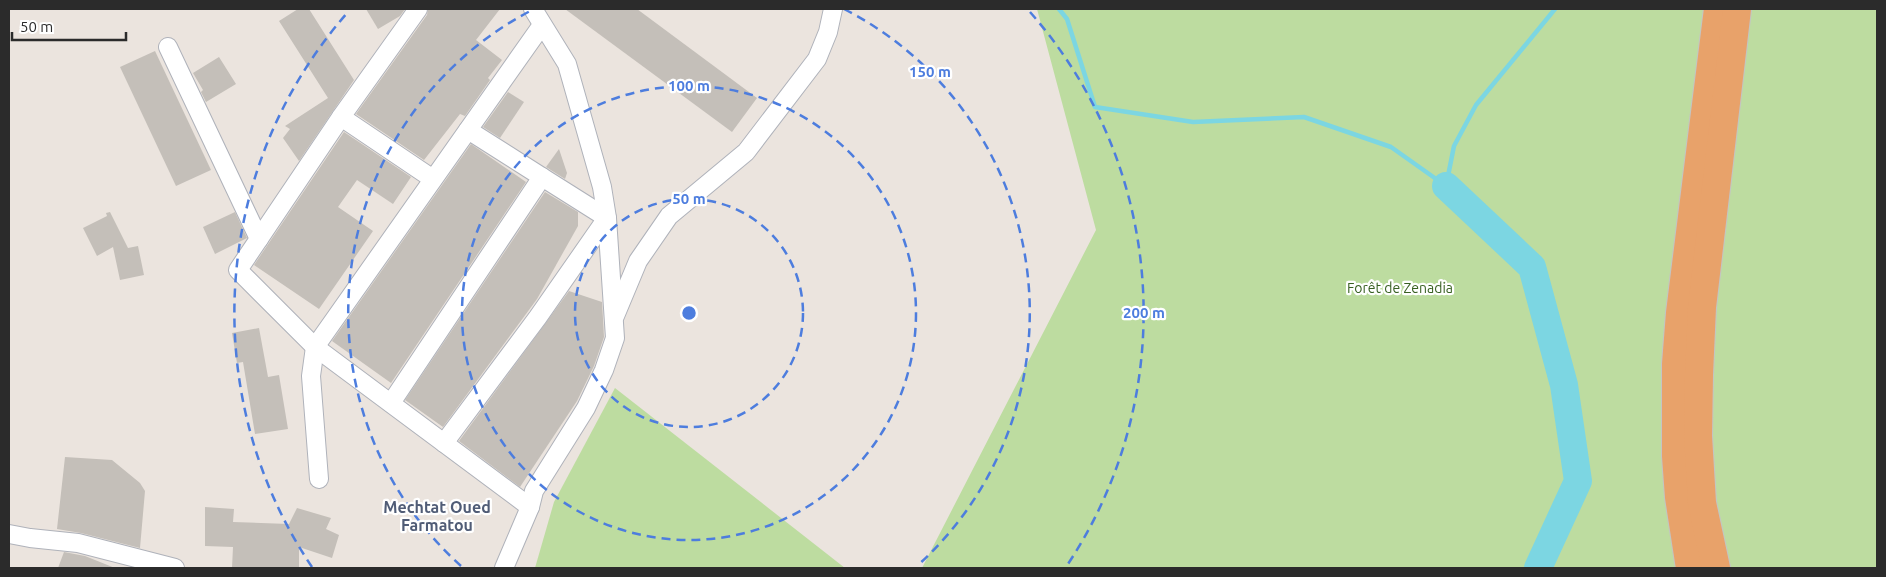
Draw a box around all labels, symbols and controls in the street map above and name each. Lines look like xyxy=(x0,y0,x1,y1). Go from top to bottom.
scale bar xyxy=(12,10,126,42)
text: 50 m xyxy=(20,18,53,35)
text: 150 m xyxy=(909,63,951,80)
text: 100 m xyxy=(668,77,710,94)
text: 50 m xyxy=(672,190,706,207)
park label: Forêt de Zenadia xyxy=(1347,280,1453,296)
centre of rings xyxy=(680,304,698,322)
text: 200 m xyxy=(1123,304,1165,321)
district label: Mechtat Oued Farmatou xyxy=(383,498,491,534)

